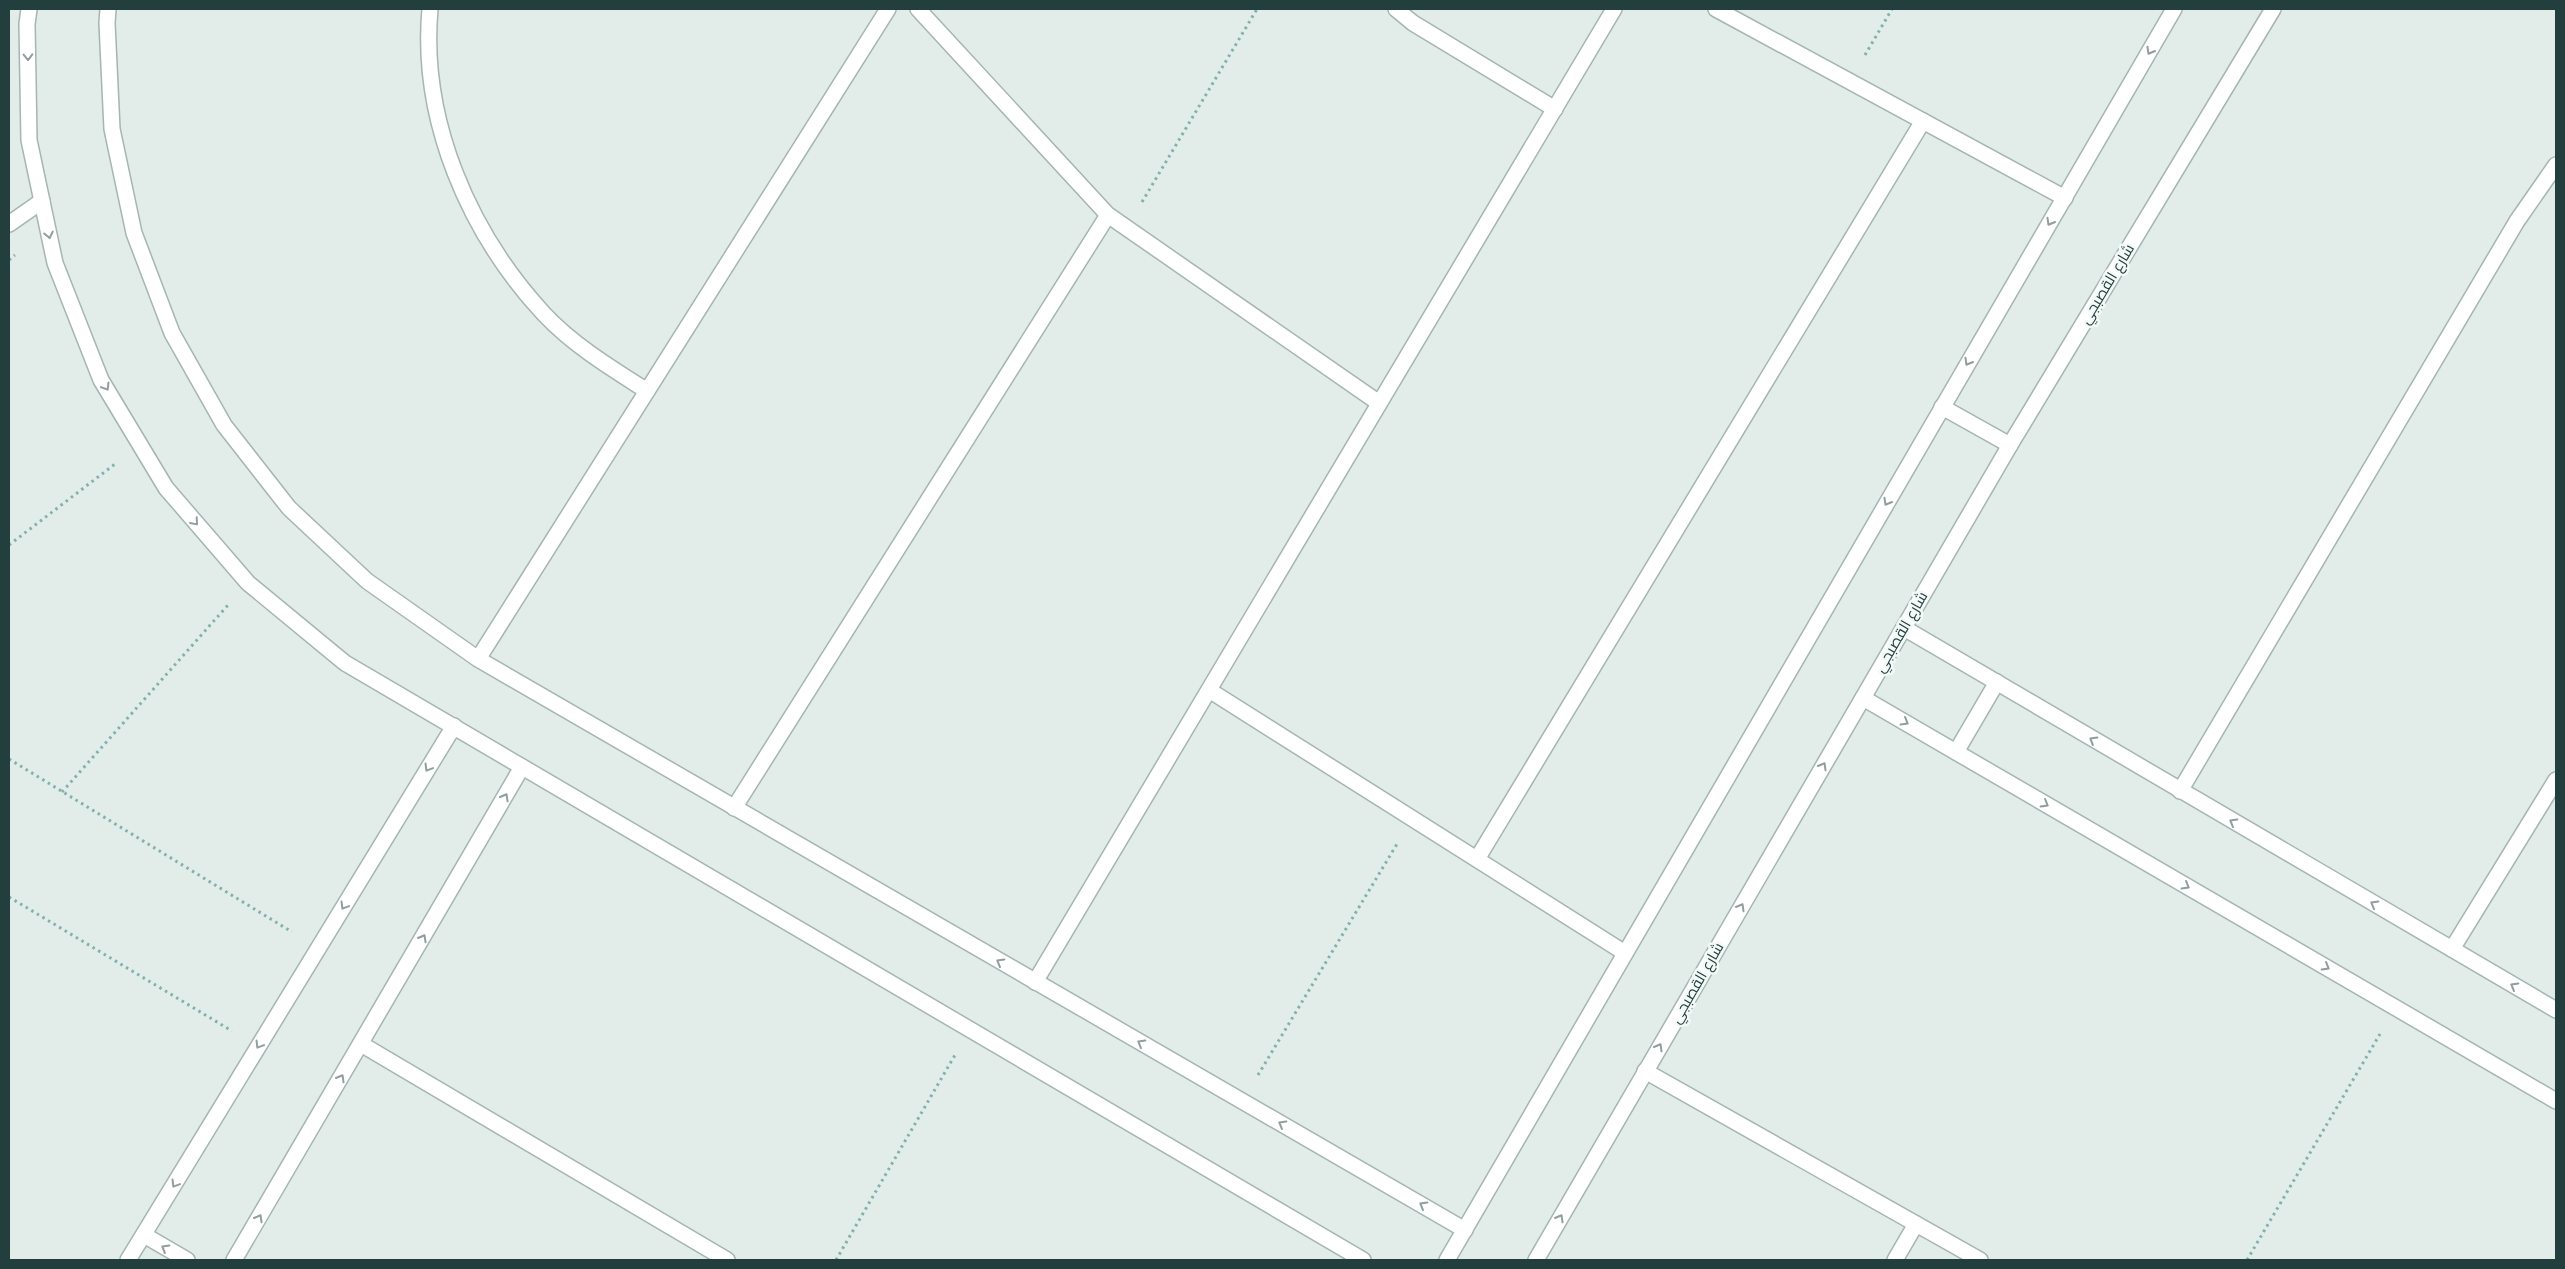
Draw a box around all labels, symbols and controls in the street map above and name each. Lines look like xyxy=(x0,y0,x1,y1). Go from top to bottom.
one-way arrow xyxy=(2146,45,2156,54)
one-way arrow xyxy=(23,54,33,62)
one-way arrow xyxy=(2047,216,2057,225)
one-way arrow xyxy=(43,231,54,240)
street label: شارع القصبجي xyxy=(2075,240,2141,329)
one-way arrow xyxy=(1965,356,1975,365)
one-way arrow xyxy=(99,382,109,391)
one-way arrow xyxy=(1883,497,1893,506)
one-way arrow xyxy=(190,516,198,525)
street label: شارع القصبجي xyxy=(1870,588,1934,677)
one-way arrow xyxy=(1899,716,1908,726)
one-way arrow xyxy=(2090,736,2099,746)
one-way arrow xyxy=(425,762,435,771)
one-way arrow xyxy=(1816,763,1826,772)
one-way arrow xyxy=(498,794,508,803)
one-way arrow xyxy=(2040,798,2049,808)
one-way arrow xyxy=(2230,818,2239,828)
one-way arrow xyxy=(2180,879,2189,889)
one-way arrow xyxy=(2370,900,2379,910)
one-way arrow xyxy=(340,901,350,910)
one-way arrow xyxy=(1735,903,1745,912)
one-way arrow xyxy=(416,934,426,943)
street label: شارع القصبجي xyxy=(1666,939,1730,1028)
one-way arrow xyxy=(997,958,1006,968)
one-way arrow xyxy=(2321,961,2330,971)
one-way arrow xyxy=(2511,982,2520,992)
one-way arrow xyxy=(1138,1039,1147,1049)
one-way arrow xyxy=(256,1040,266,1049)
one-way arrow xyxy=(1653,1044,1663,1053)
one-way arrow xyxy=(334,1074,344,1083)
one-way arrow xyxy=(1278,1120,1287,1130)
one-way arrow xyxy=(171,1179,181,1188)
one-way arrow xyxy=(1419,1202,1428,1212)
one-way arrow xyxy=(252,1215,262,1224)
one-way arrow xyxy=(1554,1215,1564,1224)
one-way arrow xyxy=(162,1244,171,1254)

